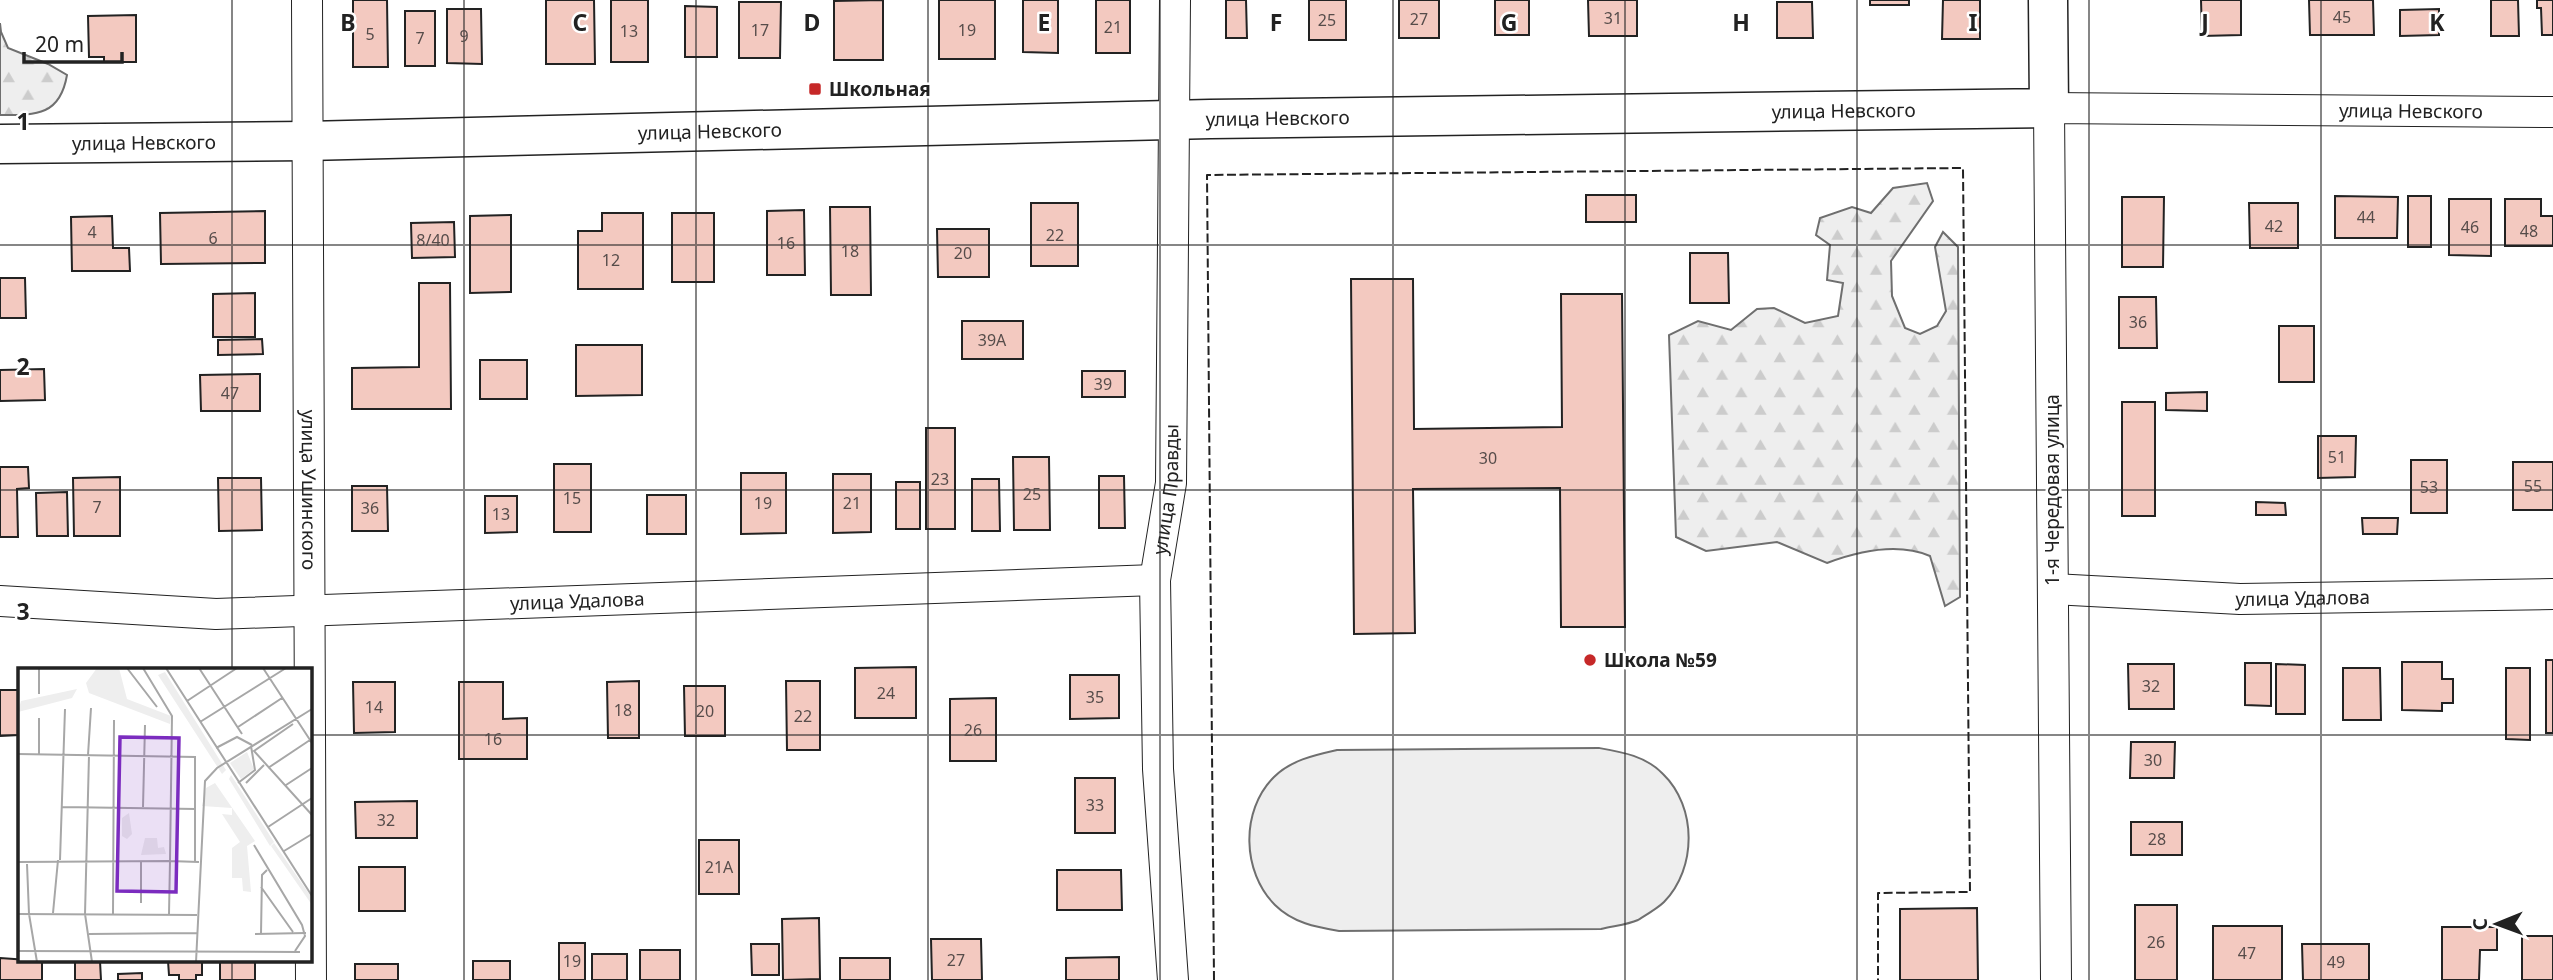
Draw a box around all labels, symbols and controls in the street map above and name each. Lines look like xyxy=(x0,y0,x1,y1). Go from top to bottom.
text: B xyxy=(340,6,356,38)
text: C xyxy=(573,6,588,38)
text: D xyxy=(804,6,820,38)
text: E xyxy=(1038,6,1050,38)
text: F xyxy=(1270,6,1282,38)
text: G xyxy=(1501,6,1517,38)
text: H xyxy=(1732,6,1750,38)
text: I xyxy=(1969,6,1978,38)
text: J xyxy=(2199,6,2209,38)
house number: 45 xyxy=(2333,6,2351,28)
text: K xyxy=(2429,6,2445,38)
house number: 31 xyxy=(1604,7,1622,29)
house number: 27 xyxy=(1410,8,1428,30)
house number: 25 xyxy=(1318,9,1336,31)
house number: 21 xyxy=(1104,16,1122,38)
house number: 17 xyxy=(751,19,769,41)
house number: 19 xyxy=(958,19,976,41)
house number: 13 xyxy=(620,20,638,42)
scale bar xyxy=(24,21,122,65)
house number: 5 xyxy=(365,23,375,45)
house number: 9 xyxy=(459,25,469,47)
house number: 7 xyxy=(415,27,425,49)
text: 20 m xyxy=(35,30,84,58)
place label: Школьная xyxy=(829,76,931,102)
marker: Школьная xyxy=(807,81,823,97)
street label: улица Невского xyxy=(1771,97,1916,125)
street label: улица Невского xyxy=(2339,97,2483,124)
street label: улица Невского xyxy=(1206,104,1350,132)
text: 1 xyxy=(16,105,30,137)
street label: улица Невского xyxy=(638,116,782,146)
street label: улица Невского xyxy=(72,129,216,156)
house number: 44 xyxy=(2357,206,2375,228)
house number: 42 xyxy=(2265,215,2283,237)
house number: 46 xyxy=(2461,216,2479,238)
house number: 48 xyxy=(2520,220,2538,242)
house number: 4 xyxy=(87,221,97,243)
house number: 22 xyxy=(1046,224,1064,246)
house number: 6 xyxy=(208,227,218,249)
house number: 8/40 xyxy=(416,229,450,251)
house number: 16 xyxy=(777,232,795,254)
house number: 18 xyxy=(841,240,859,262)
house number: 20 xyxy=(954,242,972,264)
house number: 12 xyxy=(602,249,620,271)
house number: 36 xyxy=(2129,311,2147,333)
house number: 39А xyxy=(978,329,1007,351)
text: 2 xyxy=(16,350,30,382)
house number: 39 xyxy=(1094,373,1112,395)
house number: 47 xyxy=(221,382,239,404)
street label: 1-я Чередовая улица xyxy=(2039,394,2065,586)
street label: улица Ушинского xyxy=(296,410,322,570)
street label: улица Правды xyxy=(1146,424,1184,557)
house number: 51 xyxy=(2328,446,2346,468)
house number: 30 xyxy=(1479,447,1497,469)
house number: 23 xyxy=(931,468,949,490)
house number: 55 xyxy=(2524,475,2542,497)
house number: 53 xyxy=(2420,476,2438,498)
house number: 25 xyxy=(1023,483,1041,505)
house number: 15 xyxy=(563,487,581,509)
house number: 19 xyxy=(754,492,772,514)
house number: 21 xyxy=(843,492,861,514)
house number: 7 xyxy=(92,496,102,518)
house number: 36 xyxy=(361,497,379,519)
house number: 13 xyxy=(492,503,510,525)
street label: улица Удалова xyxy=(2235,584,2370,612)
street label: улица Удалова xyxy=(510,585,645,616)
text: 3 xyxy=(16,595,30,627)
place label: Школа №59 xyxy=(1604,647,1717,673)
marker: Школа №59 xyxy=(1582,652,1598,668)
inset map xyxy=(18,668,312,962)
house number: 32 xyxy=(2142,675,2160,697)
house number: 24 xyxy=(877,682,895,704)
house number: 35 xyxy=(1086,686,1104,708)
house number: 14 xyxy=(365,696,383,718)
house number: 18 xyxy=(614,699,632,721)
house number: 20 xyxy=(696,700,714,722)
house number: 22 xyxy=(794,705,812,727)
house number: 26 xyxy=(964,719,982,741)
house number: 16 xyxy=(484,728,502,750)
house number: 30 xyxy=(2144,749,2162,771)
house number: 33 xyxy=(1086,794,1104,816)
house number: 32 xyxy=(377,809,395,831)
house number: 28 xyxy=(2148,828,2166,850)
house number: 21А xyxy=(705,856,734,878)
north arrow xyxy=(2462,889,2532,959)
text: С xyxy=(2467,918,2493,931)
house number: 26 xyxy=(2147,931,2165,953)
house number: 47 xyxy=(2238,942,2256,964)
house number: 27 xyxy=(947,949,965,971)
house number: 19 xyxy=(563,950,581,972)
house number: 49 xyxy=(2327,951,2345,973)

